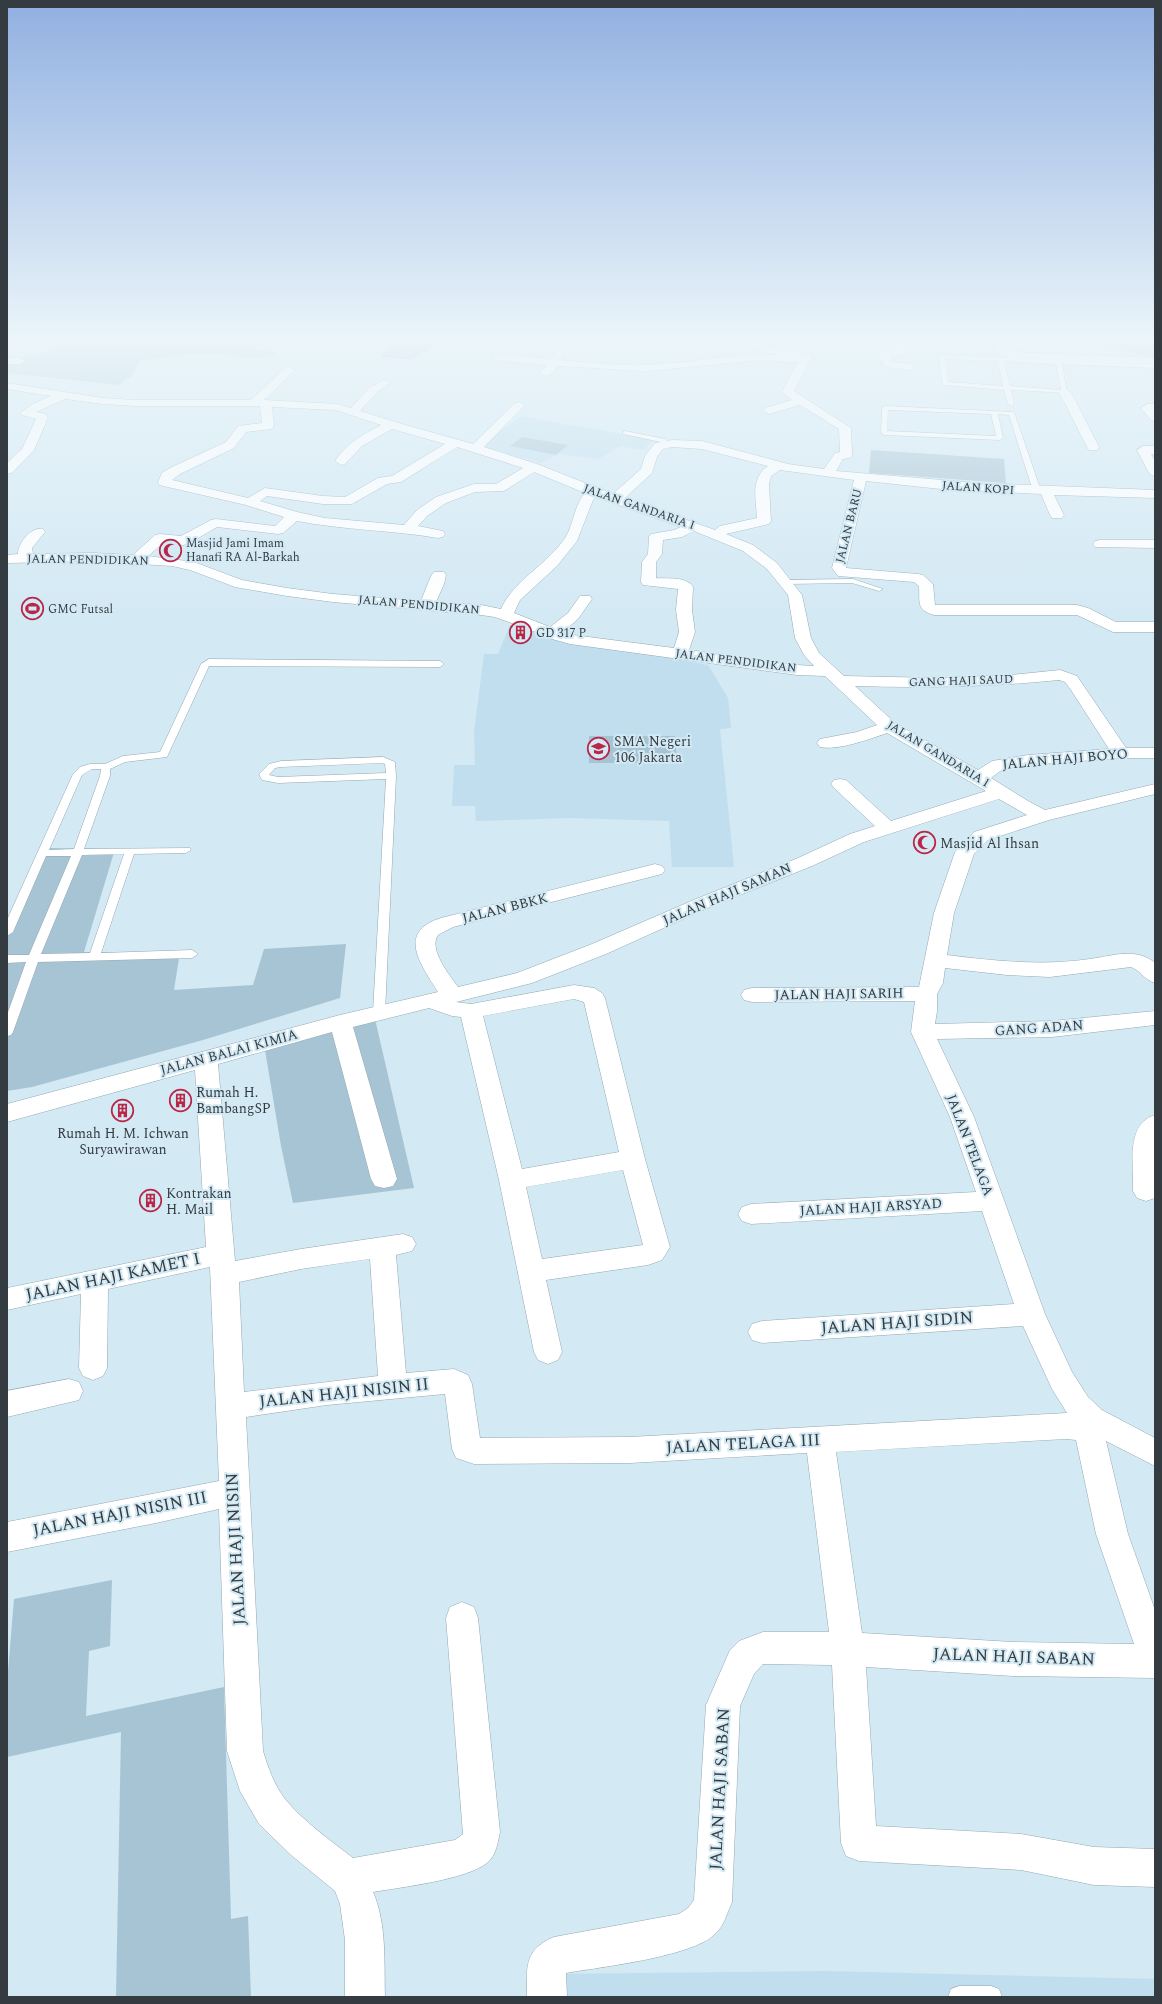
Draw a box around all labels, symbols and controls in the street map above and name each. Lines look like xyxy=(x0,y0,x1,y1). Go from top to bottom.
street label: JALAN KOPI xyxy=(941,476,1015,500)
street label: JALAN GANDARIA I xyxy=(581,479,697,535)
street label: JALAN BARU xyxy=(831,487,867,565)
place label: Masjid Jami Imam Hanafi RA Al-Barkah xyxy=(186,534,300,567)
mosque icon: Masjid Jami Imam Hanafi RA Al-Barkah xyxy=(158,537,184,563)
street label: JALAN PENDIDIKAN xyxy=(27,549,149,571)
street label: JALAN PENDIDIKAN xyxy=(357,590,481,620)
sports icon: GMC Futsal xyxy=(20,596,46,622)
place label: GMC Futsal xyxy=(48,600,113,619)
building icon: GD 317 P xyxy=(507,620,533,646)
place label: GD 317 P xyxy=(536,624,587,643)
street label: JALAN PENDIDIKAN xyxy=(674,644,798,678)
street label: GANG HAJI SAUD xyxy=(908,670,1014,692)
street label: JALAN GANDARIA I xyxy=(883,716,993,792)
place label: SMA Negeri 106 Jakarta xyxy=(614,731,691,768)
school or university icon: SMA Negeri 106 Jakarta xyxy=(586,736,612,762)
street label: JALAN HAJI BOYO xyxy=(1001,743,1129,775)
mosque icon: Masjid Al Ihsan xyxy=(911,830,937,856)
place label: Masjid Al Ihsan xyxy=(940,833,1039,854)
street label: JALAN HAJI SAMAN xyxy=(659,857,795,931)
street label: JALAN BBKK xyxy=(460,887,550,929)
street label: JALAN HAJI SARIH xyxy=(774,982,904,1006)
street label: GANG ADAN xyxy=(994,1014,1084,1042)
street label: JALAN BALAI KIMIA xyxy=(158,1023,301,1080)
place label: Rumah H. BambangSP xyxy=(196,1082,271,1119)
building icon: Rumah H. BambangSP xyxy=(167,1087,193,1113)
street label: JALAN TELAGA xyxy=(941,1091,999,1199)
building icon: Rumah H. M. Ichwan Suryawirawan xyxy=(110,1098,136,1124)
place label: Rumah H. M. Ichwan Suryawirawan xyxy=(57,1123,189,1160)
place label: Kontrakan H. Mail xyxy=(166,1183,232,1220)
building icon: Kontrakan H. Mail xyxy=(138,1188,164,1214)
street label: JALAN HAJI ARSYAD xyxy=(799,1193,943,1221)
street label: JALAN HAJI KAMET I xyxy=(23,1246,203,1308)
street label: JALAN HAJI SIDIN xyxy=(820,1305,974,1341)
street label: JALAN HAJI NISIN II xyxy=(258,1371,430,1415)
street label: JALAN TELAGA III xyxy=(665,1427,821,1461)
street label: JALAN HAJI NISIN xyxy=(219,1472,253,1626)
street label: JALAN HAJI NISIN III xyxy=(31,1484,209,1544)
street label: JALAN HAJI SABAN xyxy=(932,1641,1096,1673)
street label: JALAN HAJI SABAN xyxy=(703,1707,737,1871)

